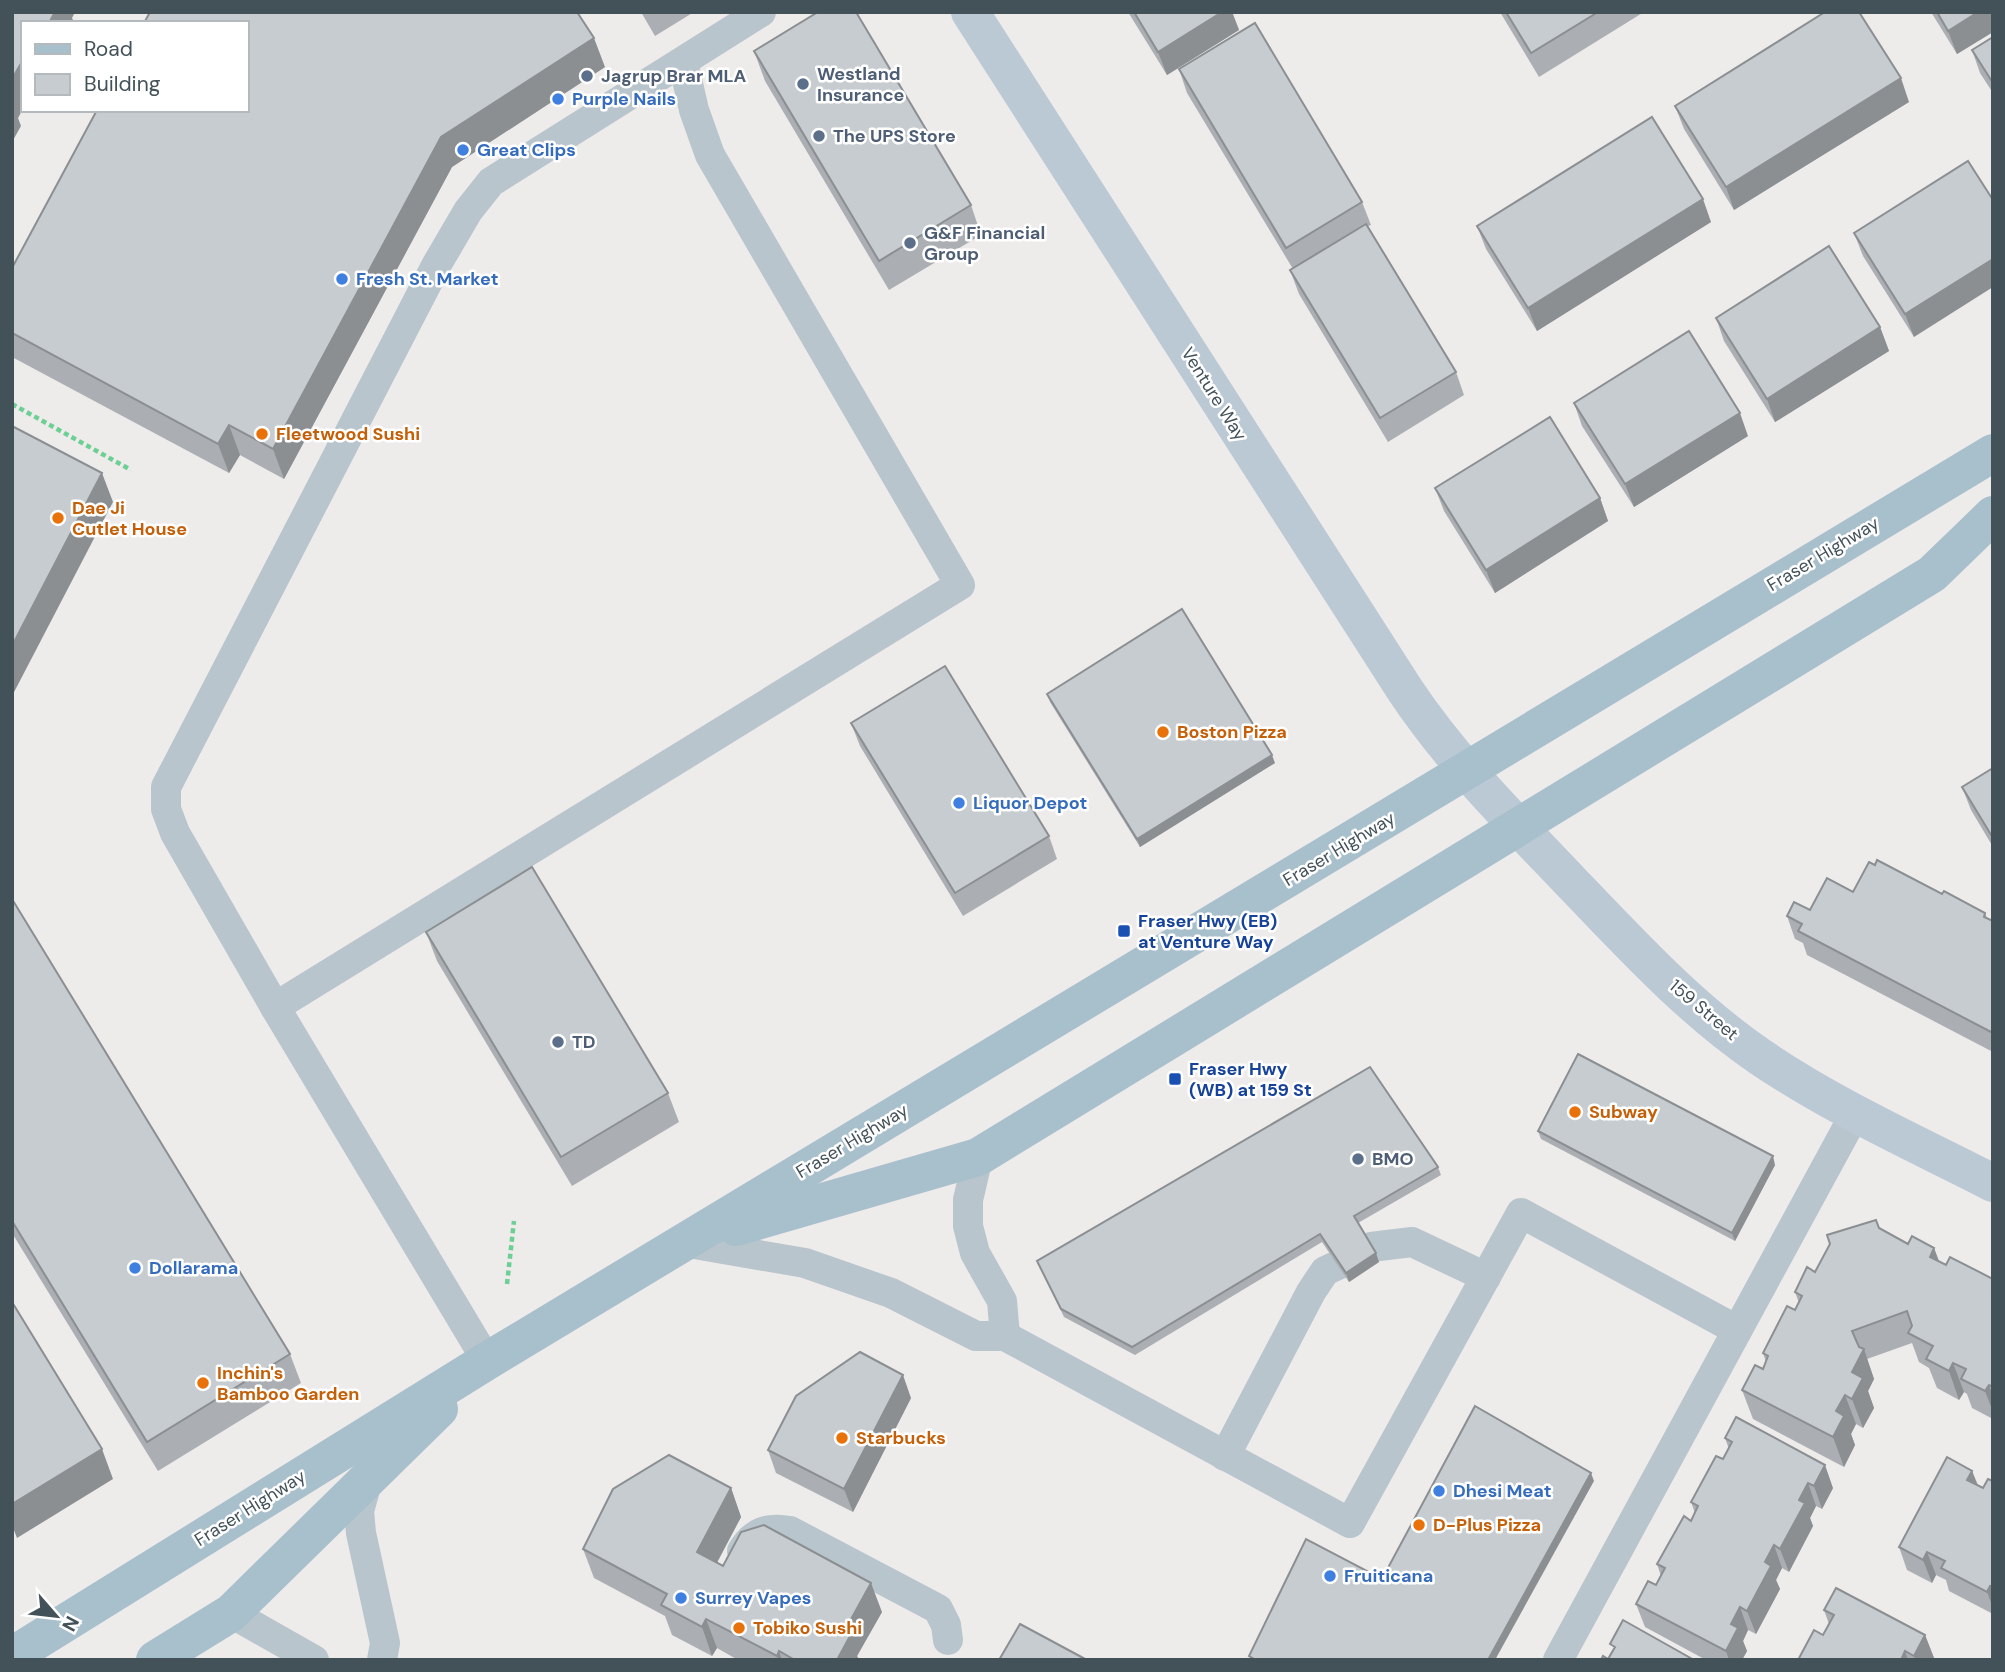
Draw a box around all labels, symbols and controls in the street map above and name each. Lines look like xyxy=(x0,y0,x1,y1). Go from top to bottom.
legend xyxy=(21,21,248,112)
text: Road xyxy=(84,35,133,63)
place label: Westland Insurance xyxy=(817,62,905,107)
place label: Jagrup Brar MLA xyxy=(601,64,746,88)
marker: Jagrup Brar MLA xyxy=(579,68,595,84)
text: Building xyxy=(84,70,161,98)
marker: Westland Insurance xyxy=(795,76,811,92)
place label: Purple Nails xyxy=(572,87,676,111)
marker: Purple Nails xyxy=(550,91,566,107)
place label: The UPS Store xyxy=(833,124,956,148)
marker: The UPS Store xyxy=(811,128,827,144)
place label: Great Clips xyxy=(477,138,576,162)
marker: Great Clips xyxy=(455,142,471,158)
place label: G&F Financial Group xyxy=(924,221,1045,266)
marker: G&F Financial Group xyxy=(902,235,918,251)
place label: Fresh St. Market xyxy=(356,267,498,291)
marker: Fresh St. Market xyxy=(334,271,350,287)
street label: Venture Way xyxy=(1176,343,1252,445)
place label: Fleetwood Sushi xyxy=(276,422,420,446)
marker: Fleetwood Sushi xyxy=(254,426,270,442)
place label: Dae Ji Cutlet House xyxy=(72,496,187,541)
marker: Dae Ji Cutlet House xyxy=(50,510,66,526)
street label: Fraser Highway xyxy=(1763,511,1883,597)
place label: Boston Pizza xyxy=(1177,720,1287,744)
marker: Boston Pizza xyxy=(1155,724,1171,740)
place label: Liquor Depot xyxy=(973,791,1087,815)
marker: Liquor Depot xyxy=(951,795,967,811)
street label: Fraser Highway xyxy=(1279,806,1399,892)
place label: Fraser Hwy (EB) at Venture Way xyxy=(1138,909,1277,954)
marker: Fraser Hwy (EB) at Venture Way xyxy=(1116,923,1132,939)
street label: 159 Street xyxy=(1664,974,1744,1046)
place label: TD xyxy=(572,1030,595,1054)
marker: TD xyxy=(550,1034,566,1050)
place label: Fraser Hwy (WB) at 159 St xyxy=(1189,1057,1312,1102)
marker: Fraser Hwy (WB) at 159 St xyxy=(1167,1071,1183,1087)
street label: Fraser Highway xyxy=(792,1098,912,1184)
place label: Subway xyxy=(1589,1100,1658,1124)
marker: Subway xyxy=(1567,1104,1583,1120)
place label: BMO xyxy=(1372,1147,1414,1171)
marker: BMO xyxy=(1350,1151,1366,1167)
place label: Dollarama xyxy=(149,1256,238,1280)
marker: Dollarama xyxy=(127,1260,143,1276)
place label: Inchin's Bamboo Garden xyxy=(217,1361,359,1406)
marker: Inchin's Bamboo Garden xyxy=(195,1375,211,1391)
place label: Starbucks xyxy=(856,1426,946,1450)
marker: Starbucks xyxy=(834,1430,850,1446)
street label: Fraser Highway xyxy=(190,1464,310,1552)
place label: Dhesi Meat xyxy=(1453,1479,1551,1503)
marker: Dhesi Meat xyxy=(1431,1483,1447,1499)
place label: D-Plus Pizza xyxy=(1433,1513,1541,1537)
marker: D-Plus Pizza xyxy=(1411,1517,1427,1533)
place label: Fruiticana xyxy=(1344,1564,1433,1588)
marker: Fruiticana xyxy=(1322,1568,1338,1584)
north arrow xyxy=(21,1581,91,1651)
place label: Surrey Vapes xyxy=(695,1586,811,1610)
marker: Surrey Vapes xyxy=(673,1590,689,1606)
text: N xyxy=(56,1612,85,1636)
place label: Tobiko Sushi xyxy=(753,1616,862,1640)
marker: Tobiko Sushi xyxy=(731,1620,747,1636)

